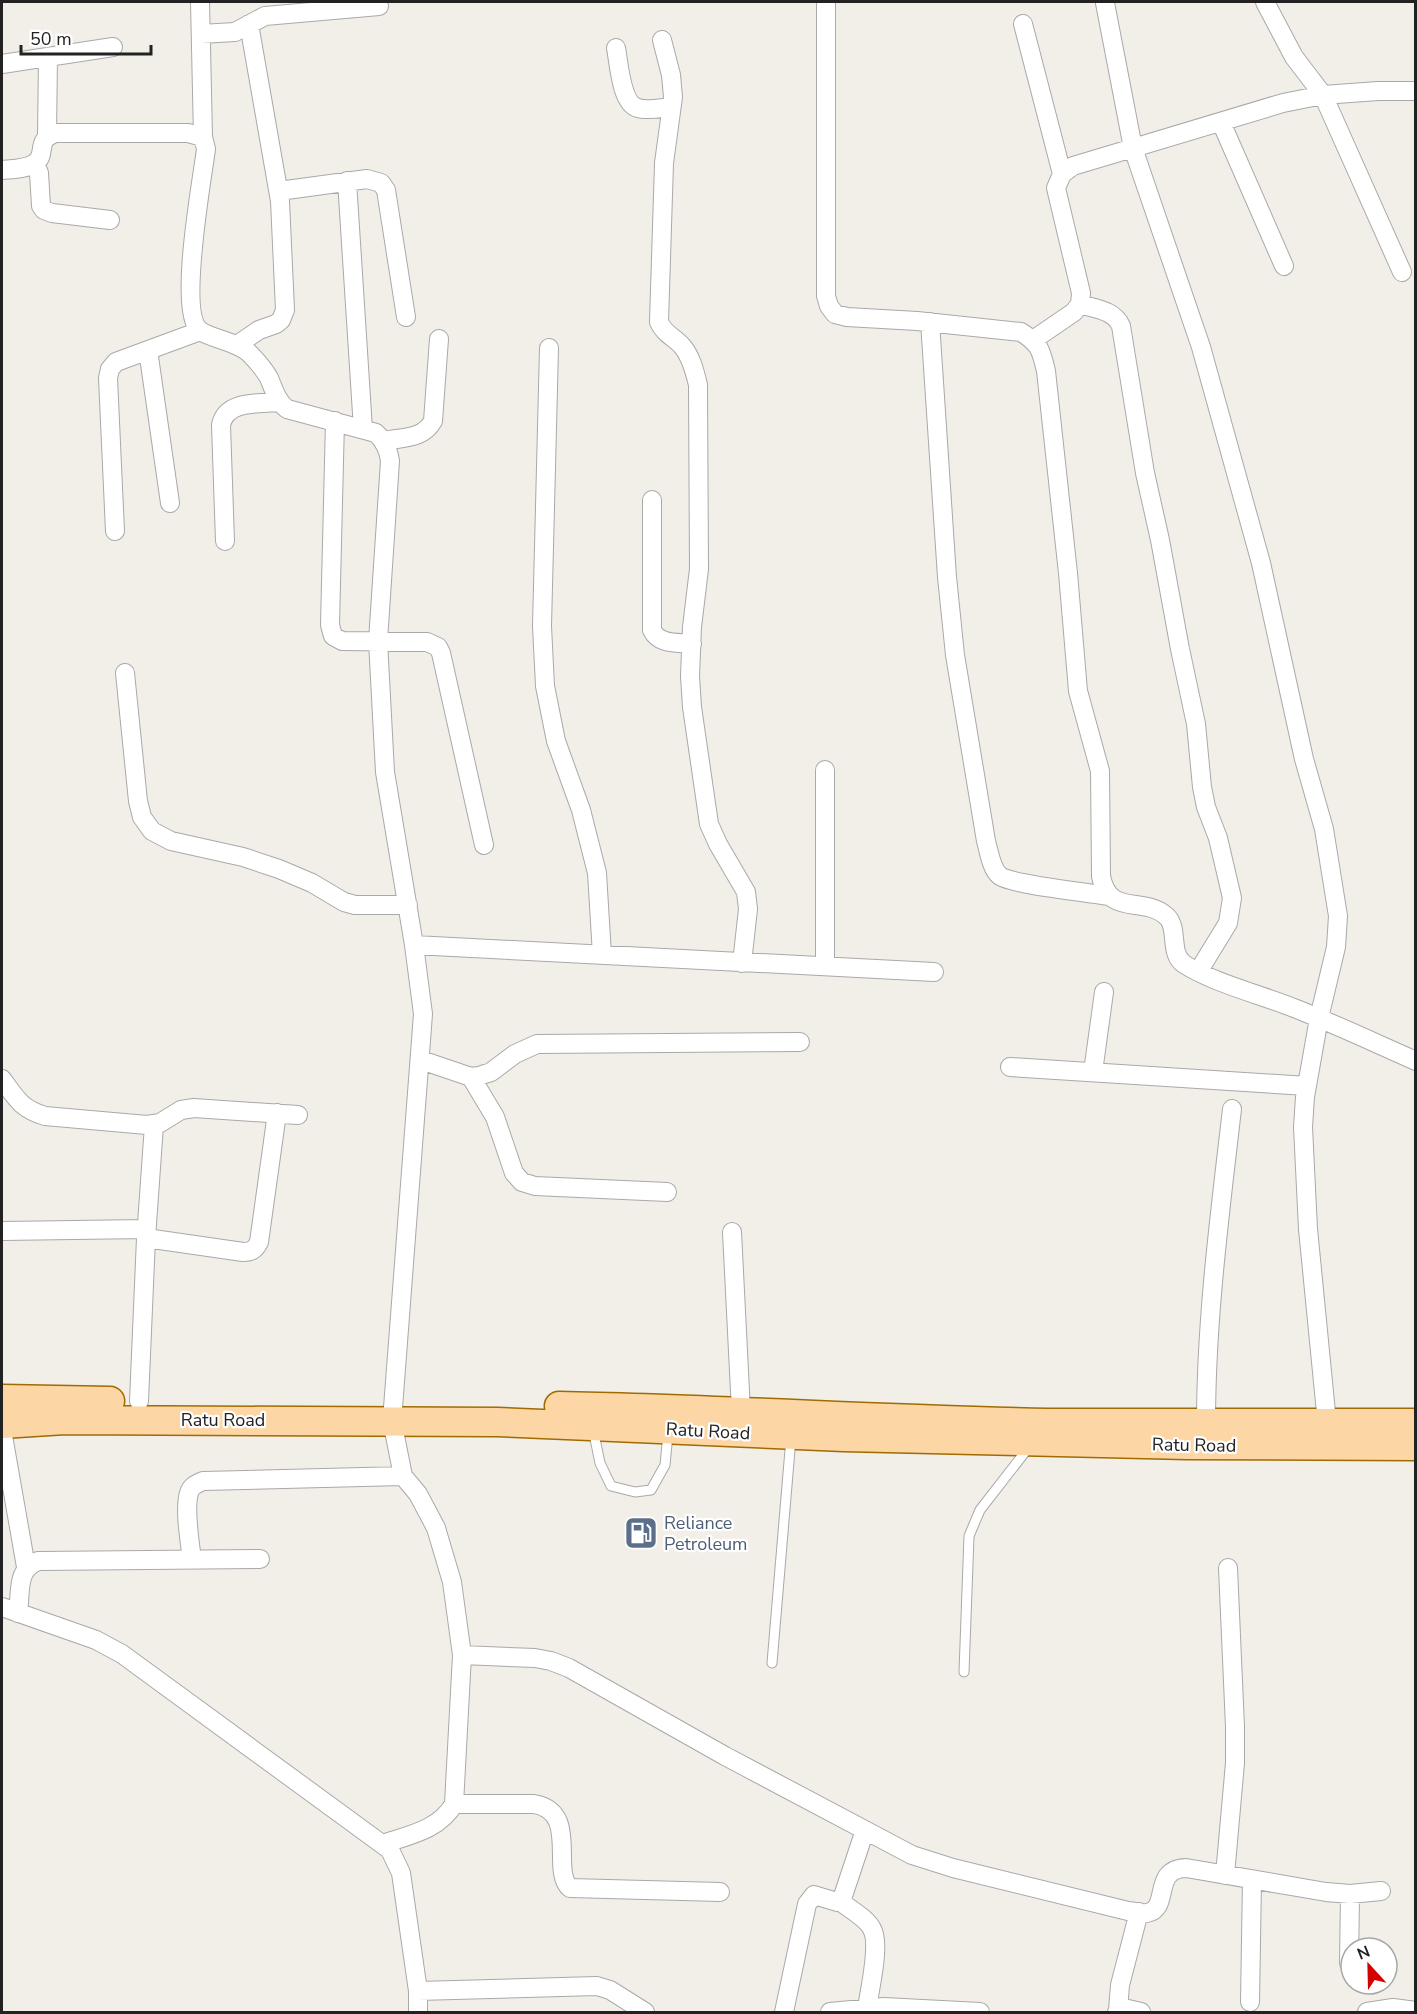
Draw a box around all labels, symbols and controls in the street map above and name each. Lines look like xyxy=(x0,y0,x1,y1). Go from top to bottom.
scale bar xyxy=(21,18,152,56)
text: 50 m xyxy=(30,27,72,51)
street label: Ratu Road xyxy=(181,1408,265,1432)
street label: Ratu Road xyxy=(665,1417,751,1445)
street label: Ratu Road xyxy=(1152,1432,1236,1458)
place label: Reliance Petroleum xyxy=(664,1511,748,1556)
fuel station icon: Reliance Petroleum xyxy=(623,1515,659,1551)
north arrow xyxy=(1339,1936,1399,1996)
text: N xyxy=(1354,1941,1373,1965)

